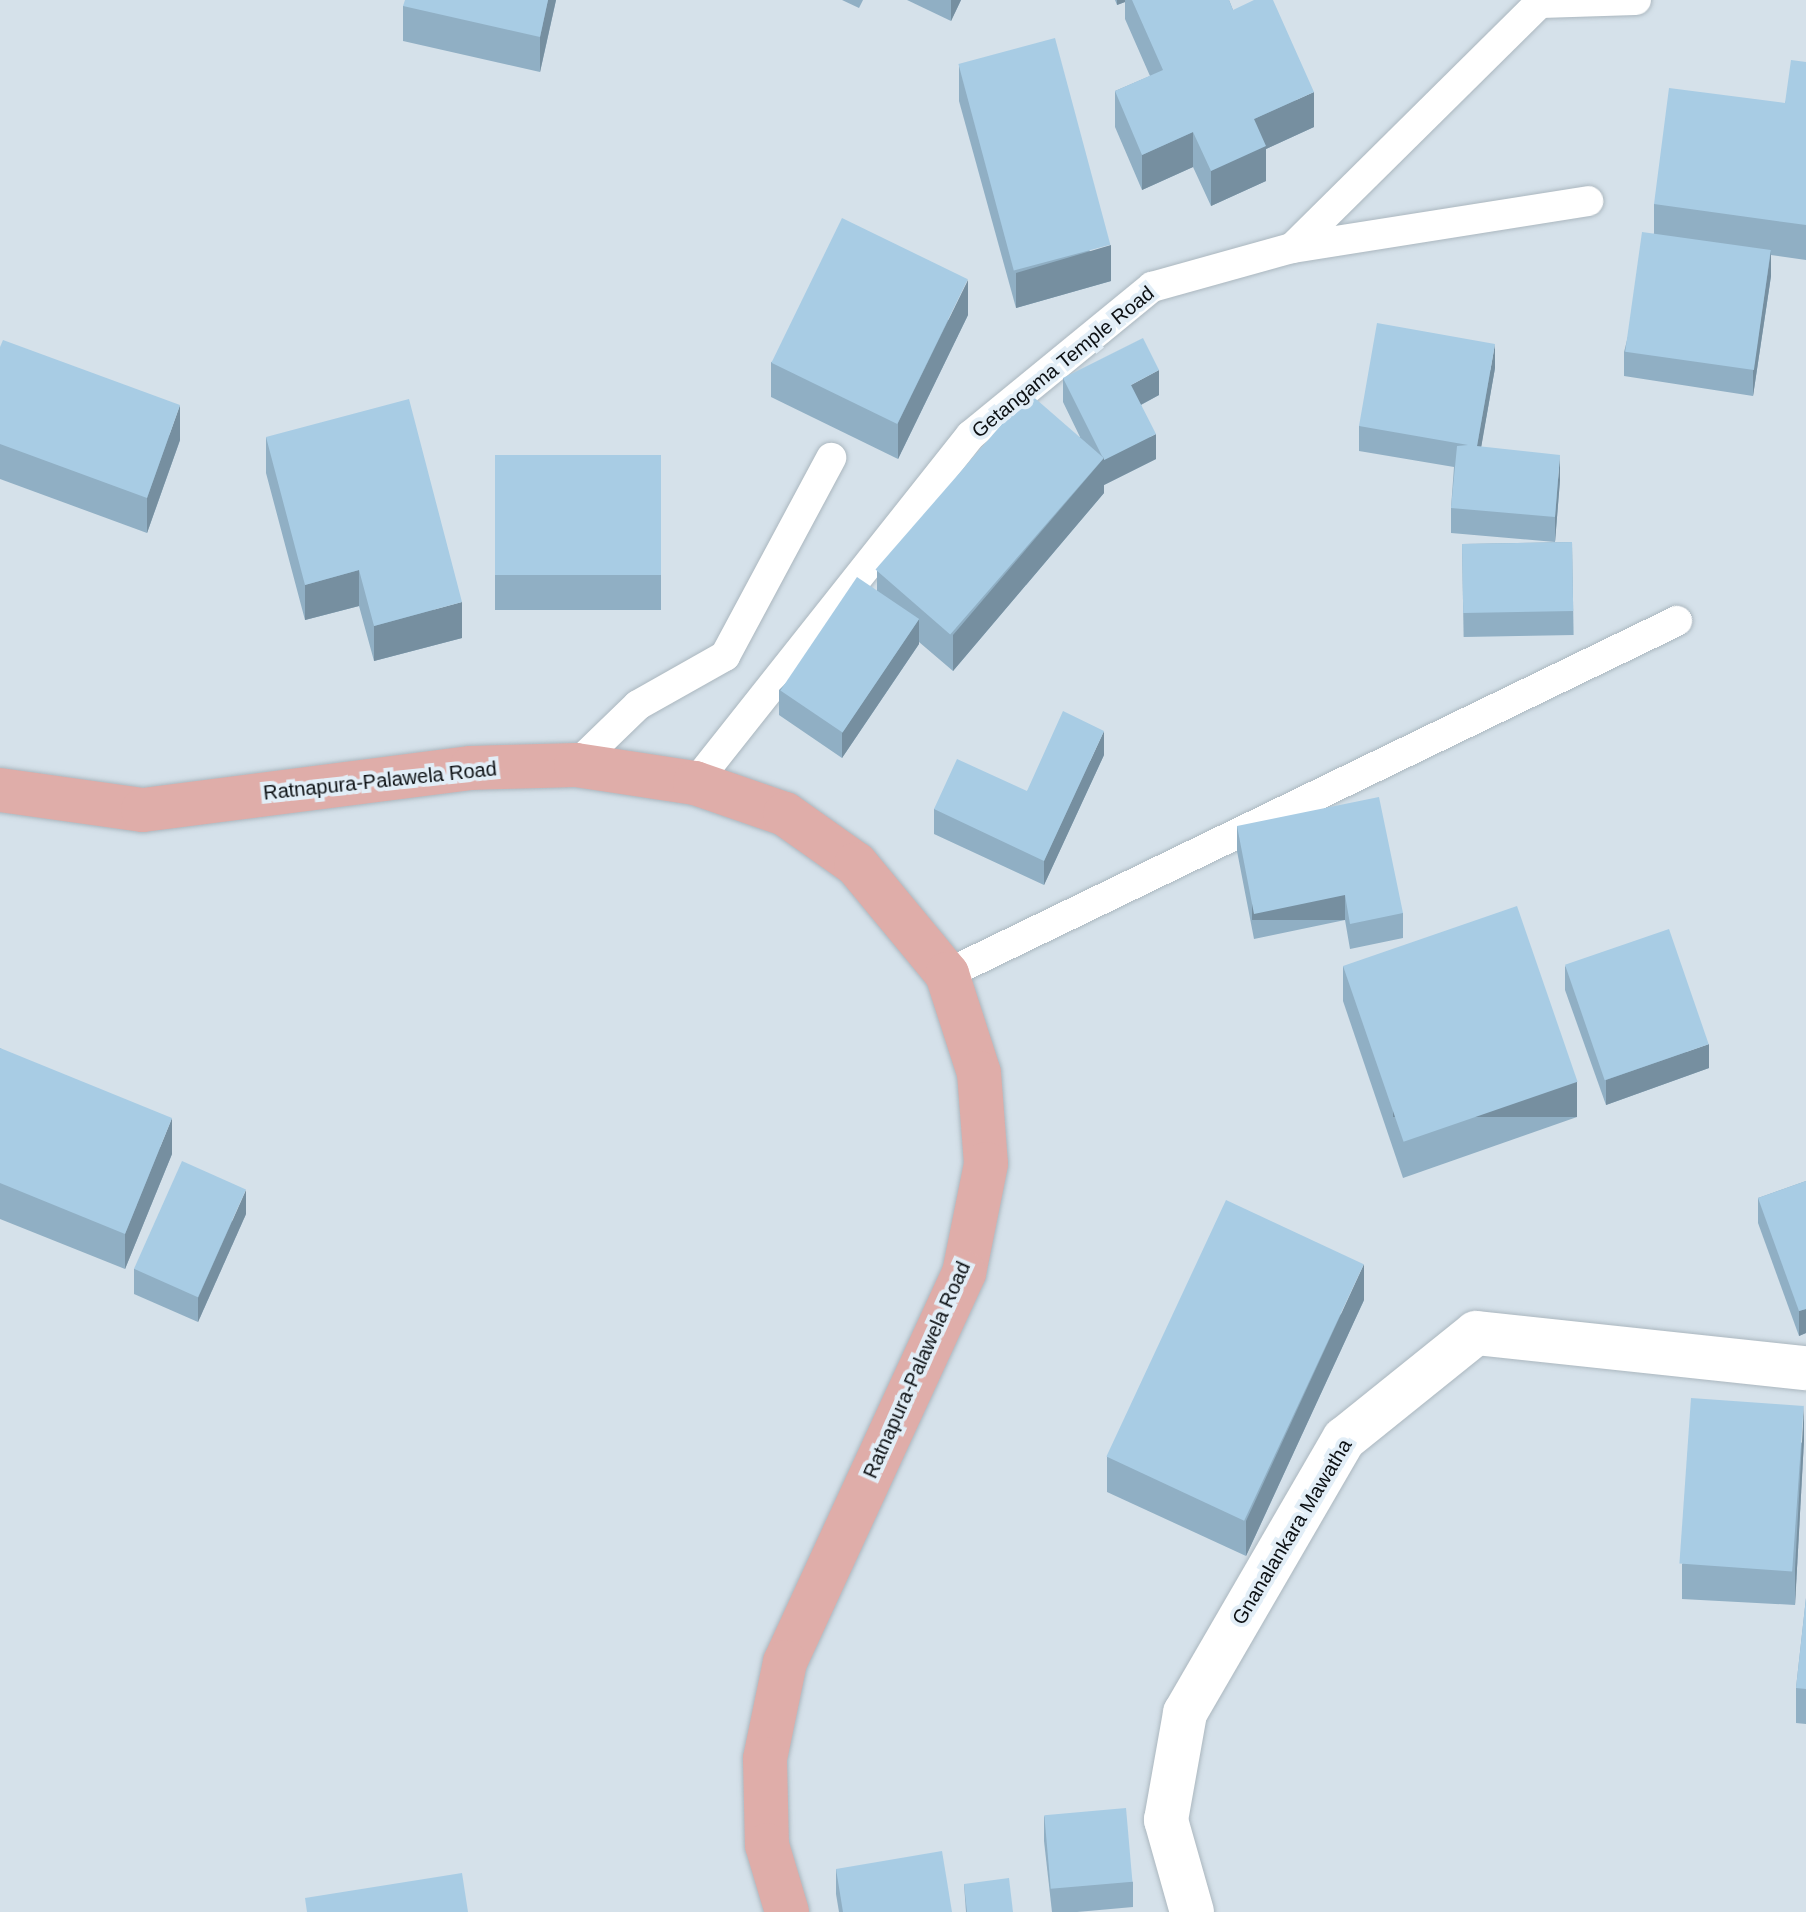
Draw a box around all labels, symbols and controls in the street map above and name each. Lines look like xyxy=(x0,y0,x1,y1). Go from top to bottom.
street label: Getangama Temple Road xyxy=(967,281,1159,443)
street label: Ratnapura-Palawela Road xyxy=(262,757,498,805)
street label: Ratnapura-Palawela Road xyxy=(858,1258,976,1482)
street label: Gnanalankara Mawatha xyxy=(1227,1435,1357,1629)

